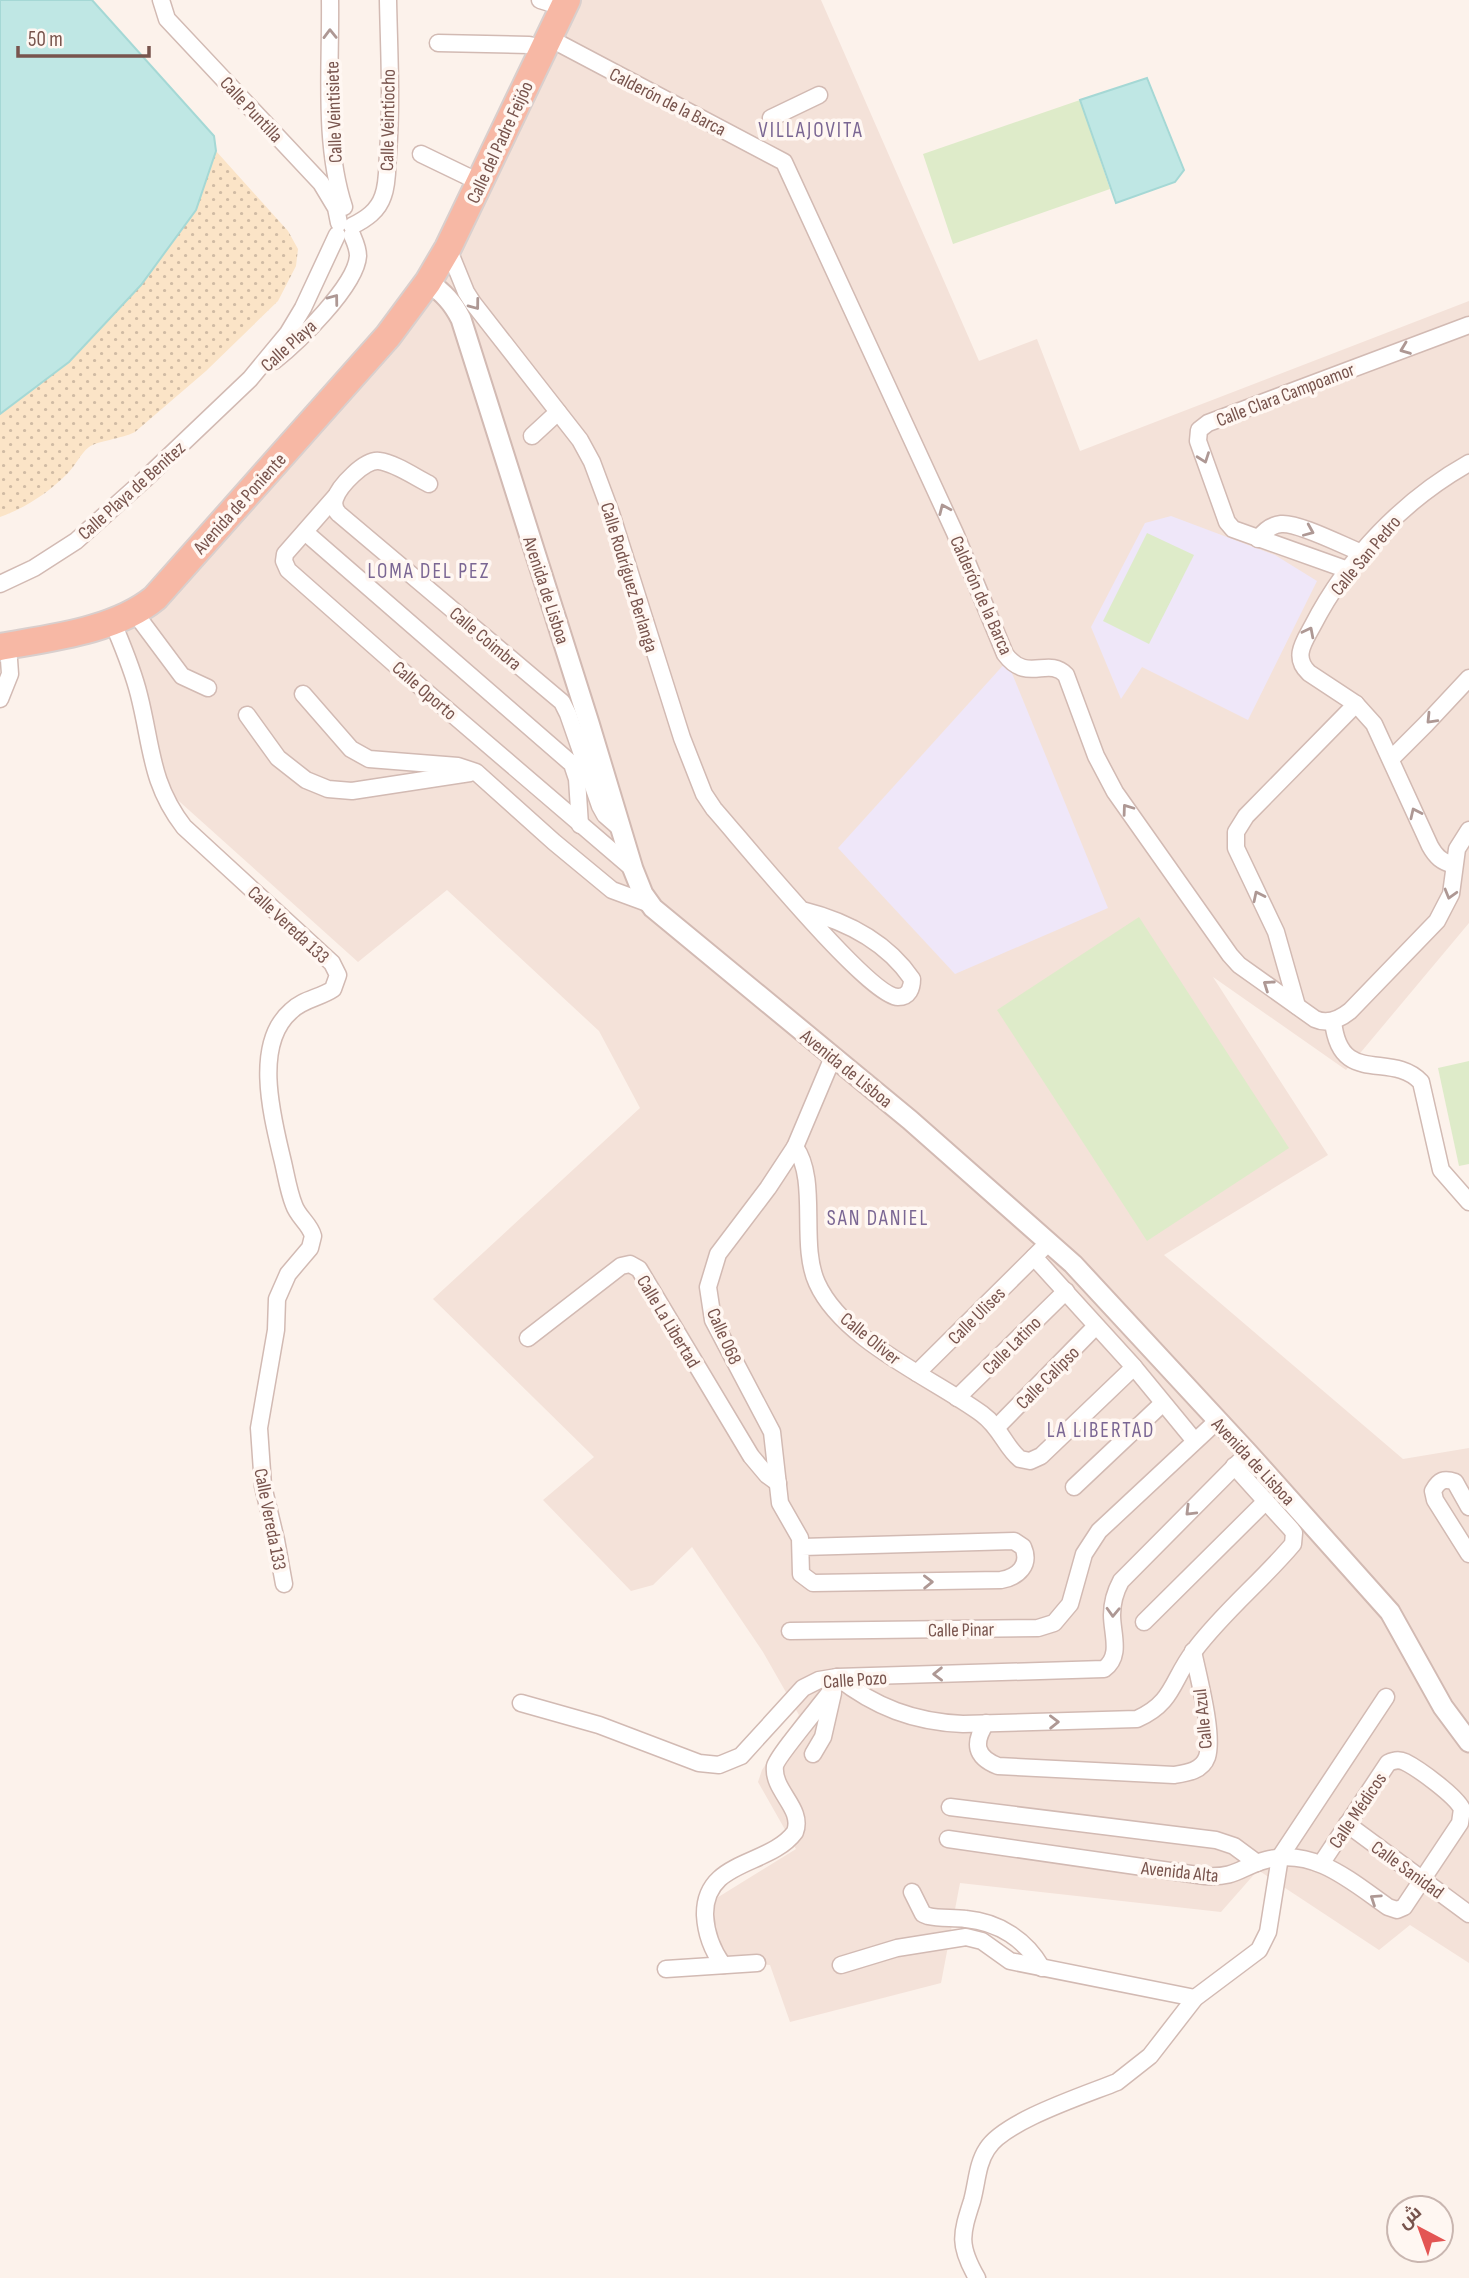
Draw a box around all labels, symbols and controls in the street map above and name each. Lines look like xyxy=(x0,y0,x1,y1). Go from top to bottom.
scale bar xyxy=(18,14,149,58)
text: 50 m xyxy=(28,27,63,52)
one-way arrow xyxy=(322,28,338,39)
street label: Calle Veintisiete xyxy=(321,61,348,163)
street label: Calderón de la Barca xyxy=(605,63,729,142)
street label: Calle Veintiocho xyxy=(376,69,401,171)
street label: Calle Puntilla xyxy=(215,72,287,148)
street label: Calle del Padre Feijóo xyxy=(462,78,539,207)
district label: VILLAJOVITA xyxy=(758,118,864,143)
one-way arrow xyxy=(326,294,338,307)
one-way arrow xyxy=(467,298,480,310)
street label: Calle Playa xyxy=(256,315,322,377)
one-way arrow xyxy=(1400,340,1412,354)
street label: Calle Clara Campoamor xyxy=(1213,358,1359,432)
street label: Calle Playa de Benitez xyxy=(74,437,191,545)
street label: Avenida de Poniente xyxy=(188,449,291,560)
one-way arrow xyxy=(1196,452,1210,464)
street label: Calle Rodríguez Berlanga xyxy=(595,500,662,655)
one-way arrow xyxy=(938,504,952,516)
street label: Calle San Pedro xyxy=(1326,511,1406,601)
one-way arrow xyxy=(1301,523,1314,537)
street label: Avenida de Lisboa xyxy=(517,533,574,647)
street label: Calderón de la Barca xyxy=(944,533,1017,659)
district label: LOMA DEL PEZ xyxy=(368,559,490,584)
street label: Calle Coimbra xyxy=(444,602,526,676)
one-way arrow xyxy=(1301,627,1315,639)
street label: Calle Oporto xyxy=(387,657,461,725)
one-way arrow xyxy=(1426,711,1439,724)
one-way arrow xyxy=(1123,804,1135,817)
one-way arrow xyxy=(1409,808,1423,820)
street label: Calle Vereda 133 xyxy=(242,882,334,969)
one-way arrow xyxy=(1444,887,1458,899)
one-way arrow xyxy=(1252,891,1266,903)
one-way arrow xyxy=(1263,981,1276,993)
street label: Avenida de Lisboa xyxy=(795,1024,897,1113)
district label: SAN DANIEL xyxy=(827,1206,929,1231)
street label: Calle La Libertad xyxy=(631,1271,704,1372)
street label: Calle Ulises xyxy=(943,1282,1011,1350)
street label: Calle 068 xyxy=(701,1305,746,1368)
street label: Calle Oliver xyxy=(835,1308,905,1371)
street label: Calle Latino xyxy=(978,1312,1046,1380)
street label: Calle Calipso xyxy=(1012,1342,1085,1415)
street label: Avenida de Lisboa xyxy=(1206,1413,1299,1511)
district label: LA LIBERTAD xyxy=(1047,1418,1155,1443)
street label: Calle Vereda 133 xyxy=(248,1466,291,1572)
one-way arrow xyxy=(1186,1503,1198,1515)
one-way arrow xyxy=(923,1574,934,1589)
one-way arrow xyxy=(1106,1607,1121,1618)
street label: Calle Pinar xyxy=(928,1618,995,1643)
street label: Calle Pozo xyxy=(822,1667,888,1694)
one-way arrow xyxy=(932,1667,943,1682)
street label: Calle Azul xyxy=(1189,1688,1218,1750)
one-way arrow xyxy=(1049,1714,1060,1730)
street label: Calle Médicos xyxy=(1325,1768,1392,1853)
street label: Calle Sanidad xyxy=(1366,1836,1448,1904)
street label: Avenida Alta xyxy=(1139,1857,1220,1888)
one-way arrow xyxy=(1370,1894,1383,1907)
north arrow xyxy=(1385,2194,1455,2264)
text: ش xyxy=(1393,2201,1427,2234)

